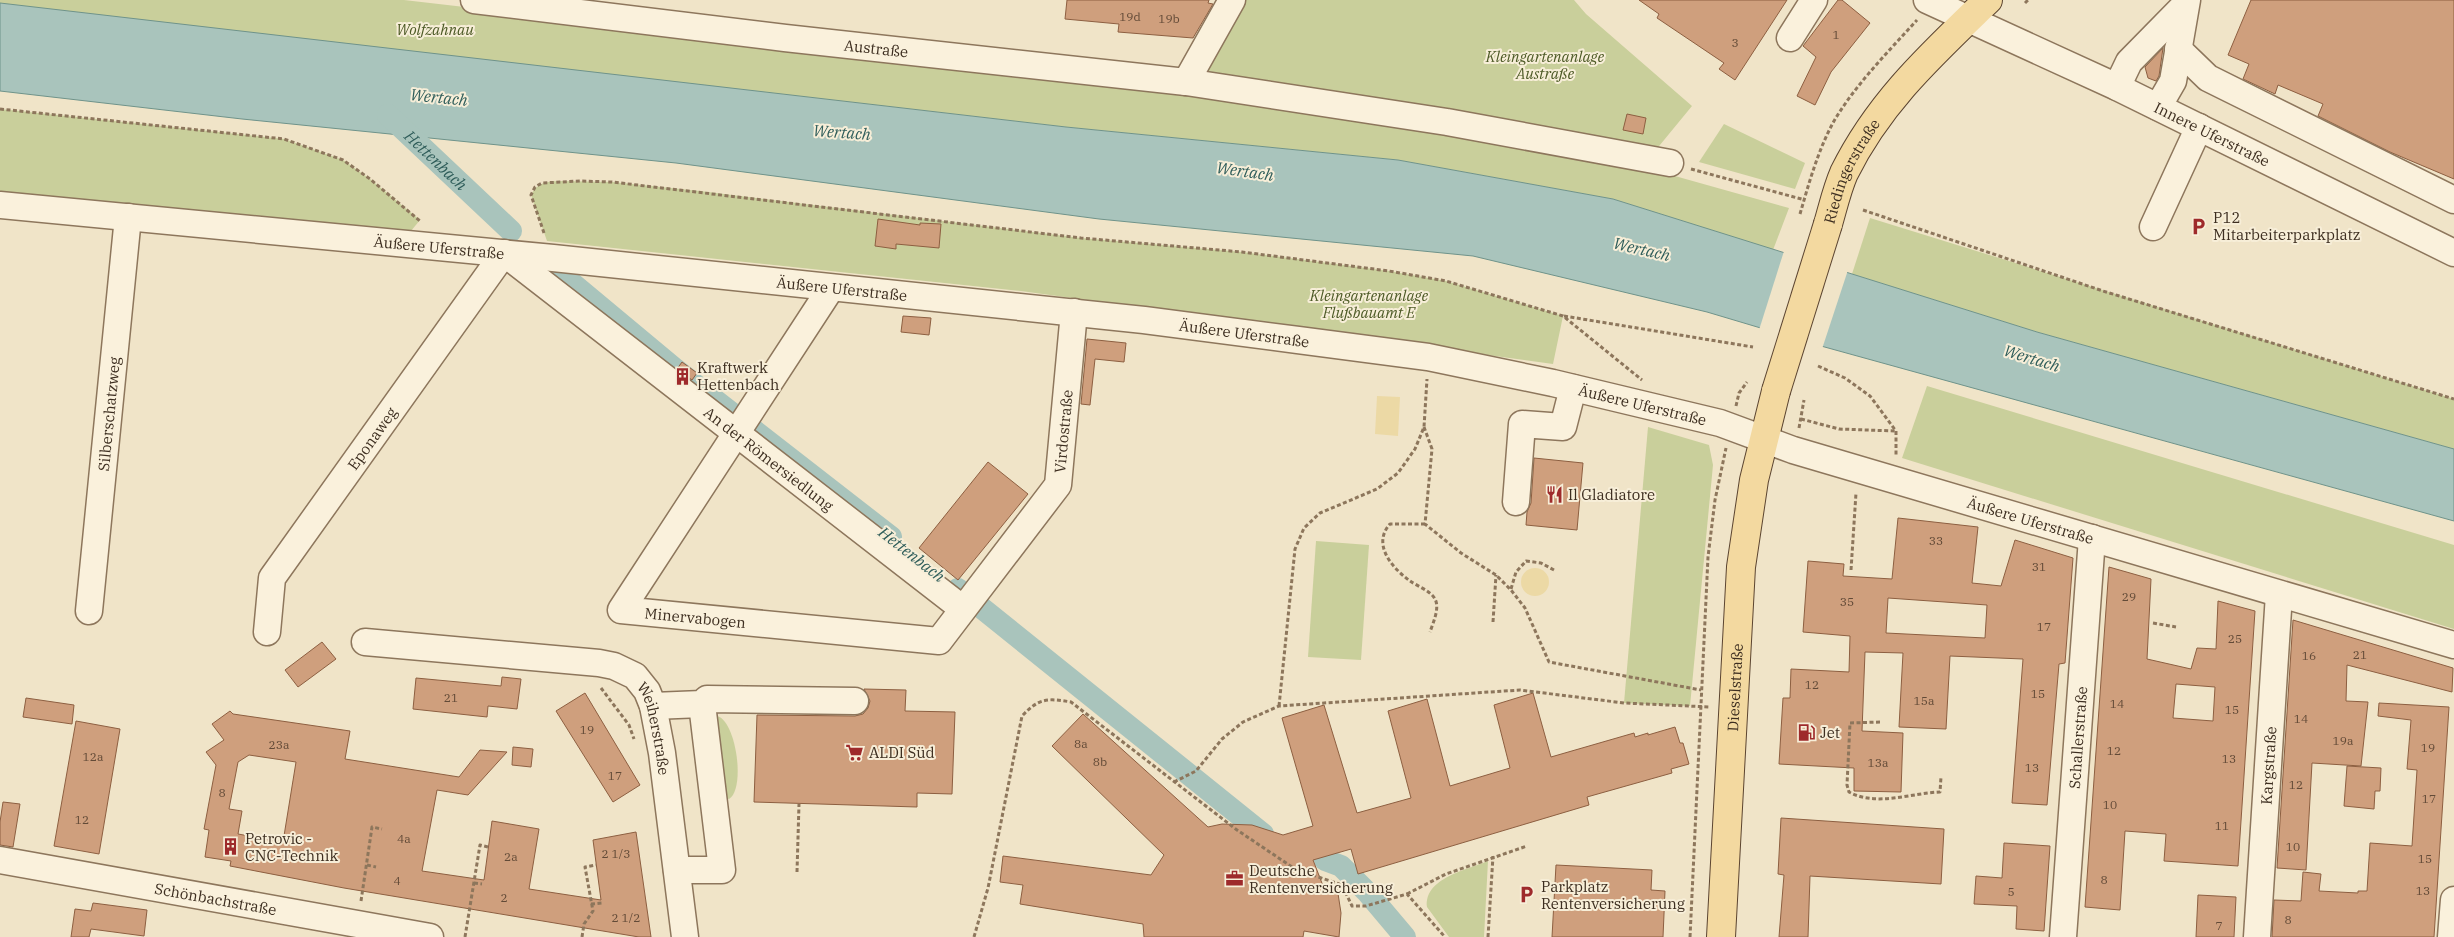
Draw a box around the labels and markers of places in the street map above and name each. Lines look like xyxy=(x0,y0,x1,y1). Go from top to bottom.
place label: P12 Mitarbeiterparkplatz xyxy=(2213,208,2360,244)
parking icon: P12 Mitarbeiterparkplatz xyxy=(2189,216,2209,236)
place label: Kraftwerk Hettenbach xyxy=(697,358,779,394)
building icon: Kraftwerk Hettenbach xyxy=(673,366,693,386)
restaurant icon: Il Gladiatore xyxy=(1544,484,1564,504)
place label: Il Gladiatore xyxy=(1568,485,1655,504)
fuel station icon: Jet xyxy=(1796,722,1816,742)
place label: Jet xyxy=(1820,723,1840,742)
supermarket icon: ALDI Süd xyxy=(845,742,865,762)
place label: ALDI Süd xyxy=(869,743,935,762)
place label: Petrovic - CNC-Technik xyxy=(245,829,339,865)
building icon: Petrovic - CNC-Technik xyxy=(221,837,241,857)
place label: Deutsche Rentenversicherung xyxy=(1249,861,1393,897)
office icon: Deutsche Rentenversicherung xyxy=(1225,869,1245,889)
place label: Parkplatz Rentenversicherung xyxy=(1541,877,1685,913)
parking icon: Parkplatz Rentenversicherung xyxy=(1517,885,1537,905)

